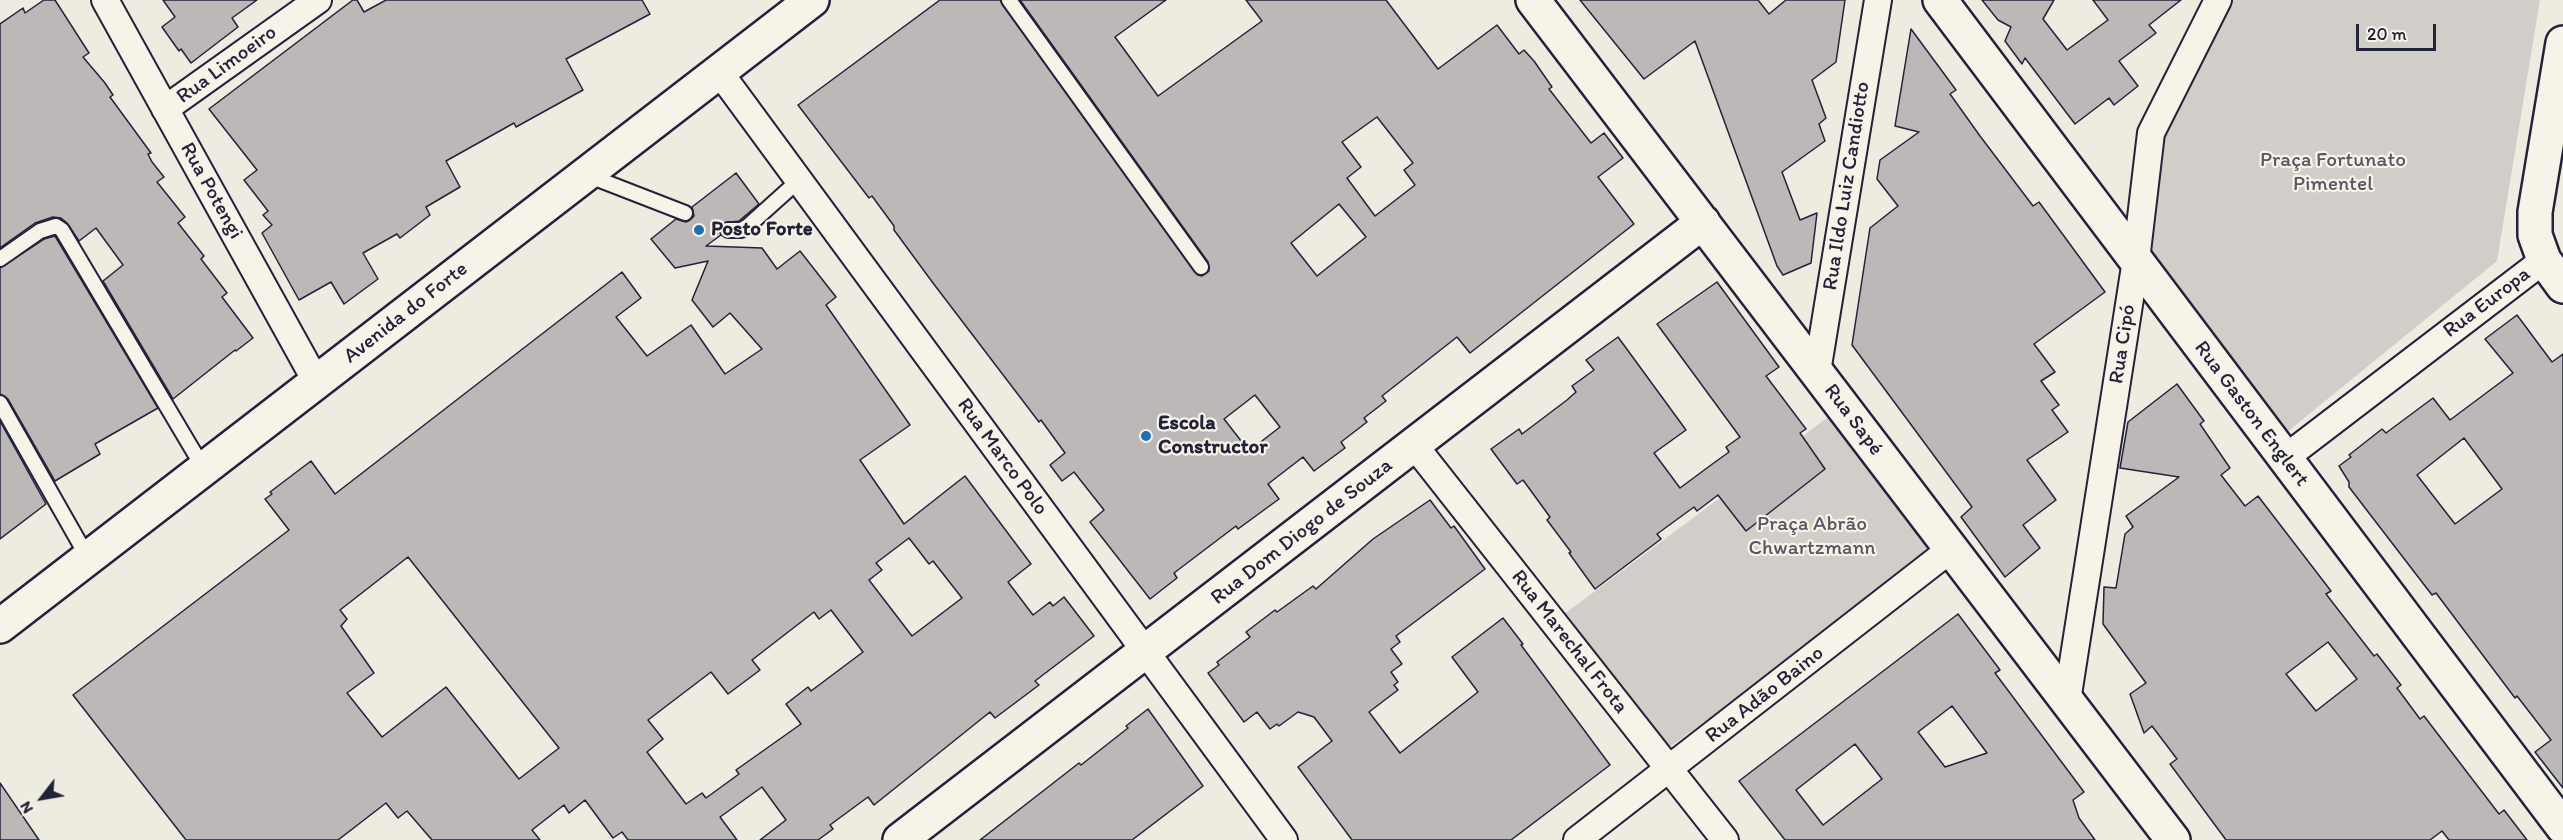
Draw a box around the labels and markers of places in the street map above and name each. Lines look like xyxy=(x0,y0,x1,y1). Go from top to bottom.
place label: Posto Forte xyxy=(711,217,813,243)
marker: Posto Forte xyxy=(692,223,706,237)
place label: Escola Constructor xyxy=(1158,411,1268,461)
marker: Escola Constructor xyxy=(1139,429,1153,443)

